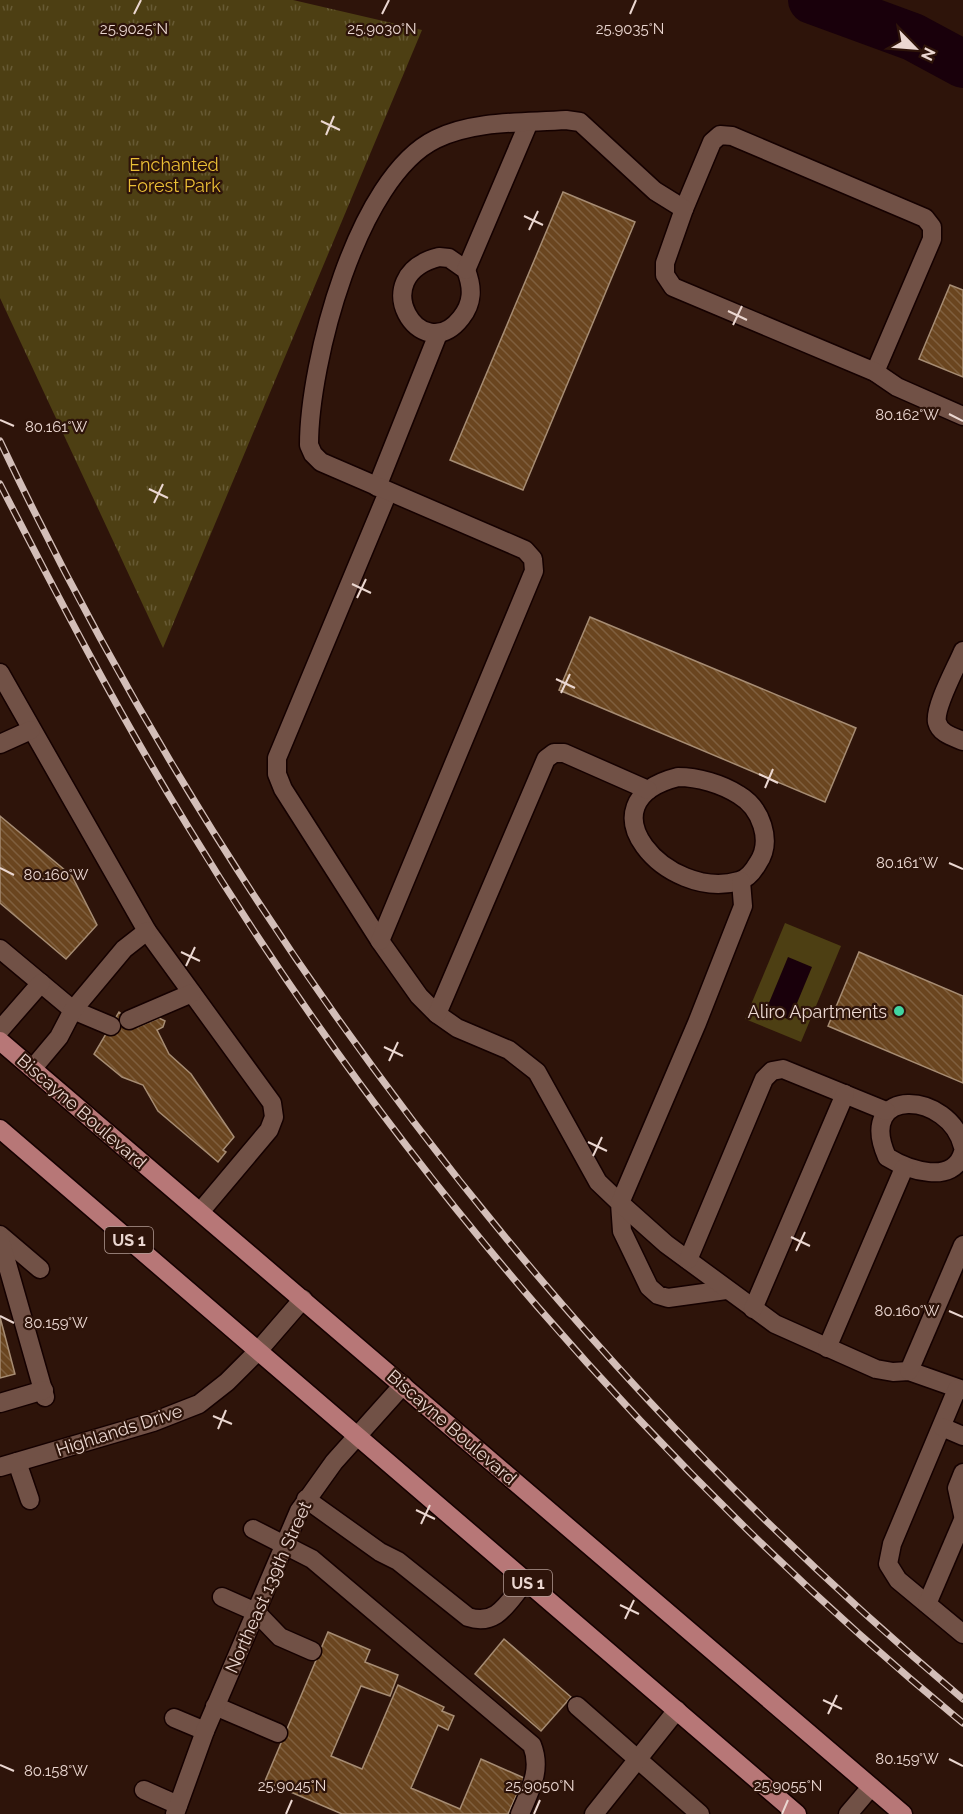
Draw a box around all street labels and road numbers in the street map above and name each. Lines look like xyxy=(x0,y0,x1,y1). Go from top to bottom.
street label: Biscayne Boulevard xyxy=(13,1049,151,1173)
road number: US 1 xyxy=(105,1227,153,1253)
street label: Biscayne Boulevard xyxy=(383,1365,521,1489)
street label: Highlands Drive xyxy=(53,1400,185,1460)
street label: Northeast 139th Street xyxy=(221,1498,315,1676)
road number: US 1 xyxy=(504,1570,552,1596)

